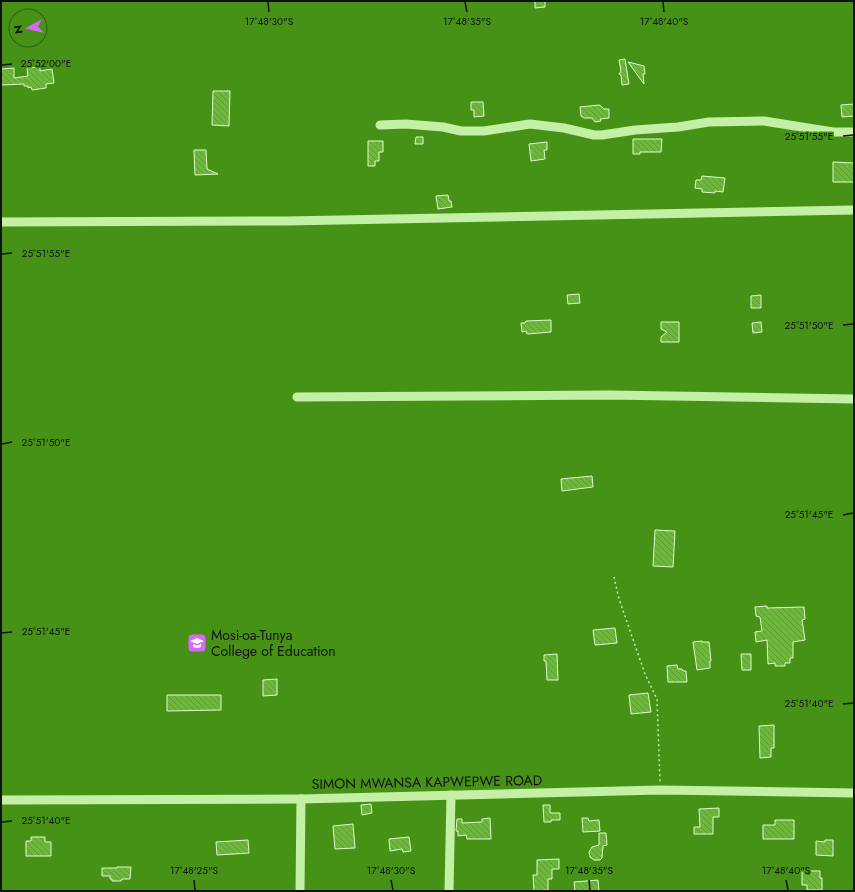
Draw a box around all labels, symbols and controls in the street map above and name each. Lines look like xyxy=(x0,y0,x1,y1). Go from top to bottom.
north arrow xyxy=(8,8,48,48)
text: 17°48'30"S xyxy=(245,14,294,29)
text: 17°48'35"S xyxy=(443,14,491,29)
text: 17°48'40"S xyxy=(640,14,689,29)
text: N xyxy=(10,24,27,35)
text: 25°52'00"E xyxy=(21,56,71,71)
text: 25°51'55"E xyxy=(785,129,833,144)
text: 25°51'55"E xyxy=(22,246,70,261)
text: 25°51'50"E xyxy=(785,318,833,333)
text: 25°51'50"E xyxy=(22,435,70,450)
text: 25°51'45"E xyxy=(785,507,833,522)
text: 25°51'45"E xyxy=(22,624,70,639)
place label: Mosi-oa-Tunya College of Education xyxy=(211,625,336,661)
school or university icon: Mosi-oa-Tunya College of Education xyxy=(186,632,208,654)
text: 25°51'40"E xyxy=(784,696,834,711)
street label: SIMON MWANSA KAPWEPWE ROAD xyxy=(312,770,542,794)
text: 25°51'40"E xyxy=(21,813,71,828)
text: 17°48'25"S xyxy=(170,863,219,878)
text: 17°48'30"S xyxy=(367,863,416,878)
text: 17°48'35"S xyxy=(565,863,613,878)
text: 17°48'40"S xyxy=(762,863,811,878)

